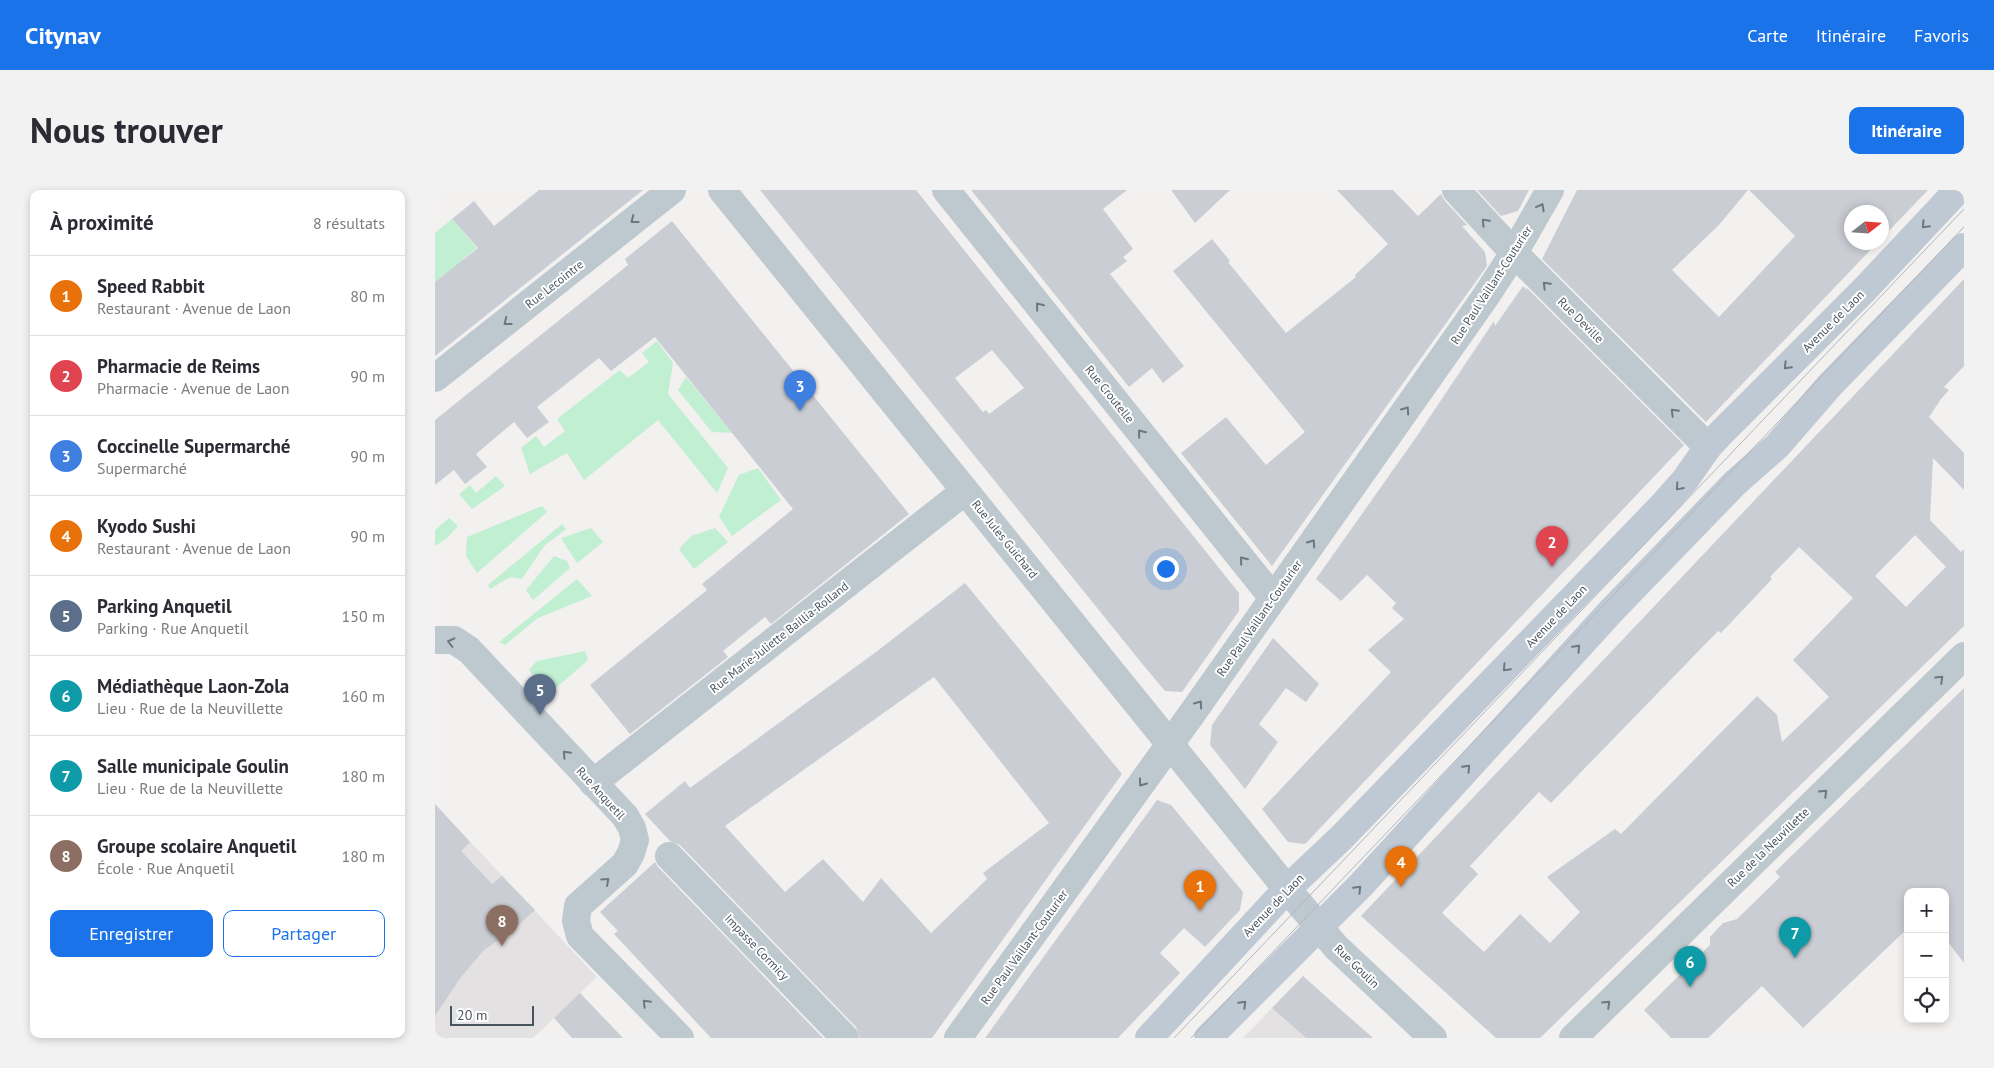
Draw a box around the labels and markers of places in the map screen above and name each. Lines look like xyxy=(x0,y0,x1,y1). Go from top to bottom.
pin: 3 xyxy=(784,370,816,411)
pin: 2 xyxy=(1536,526,1568,567)
pin: 5 xyxy=(524,674,556,715)
pin: 4 xyxy=(1385,846,1417,887)
pin: 1 xyxy=(1184,870,1216,911)
pin: 8 xyxy=(486,905,518,946)
pin: 7 xyxy=(1779,917,1811,958)
pin: 6 xyxy=(1674,946,1706,987)

